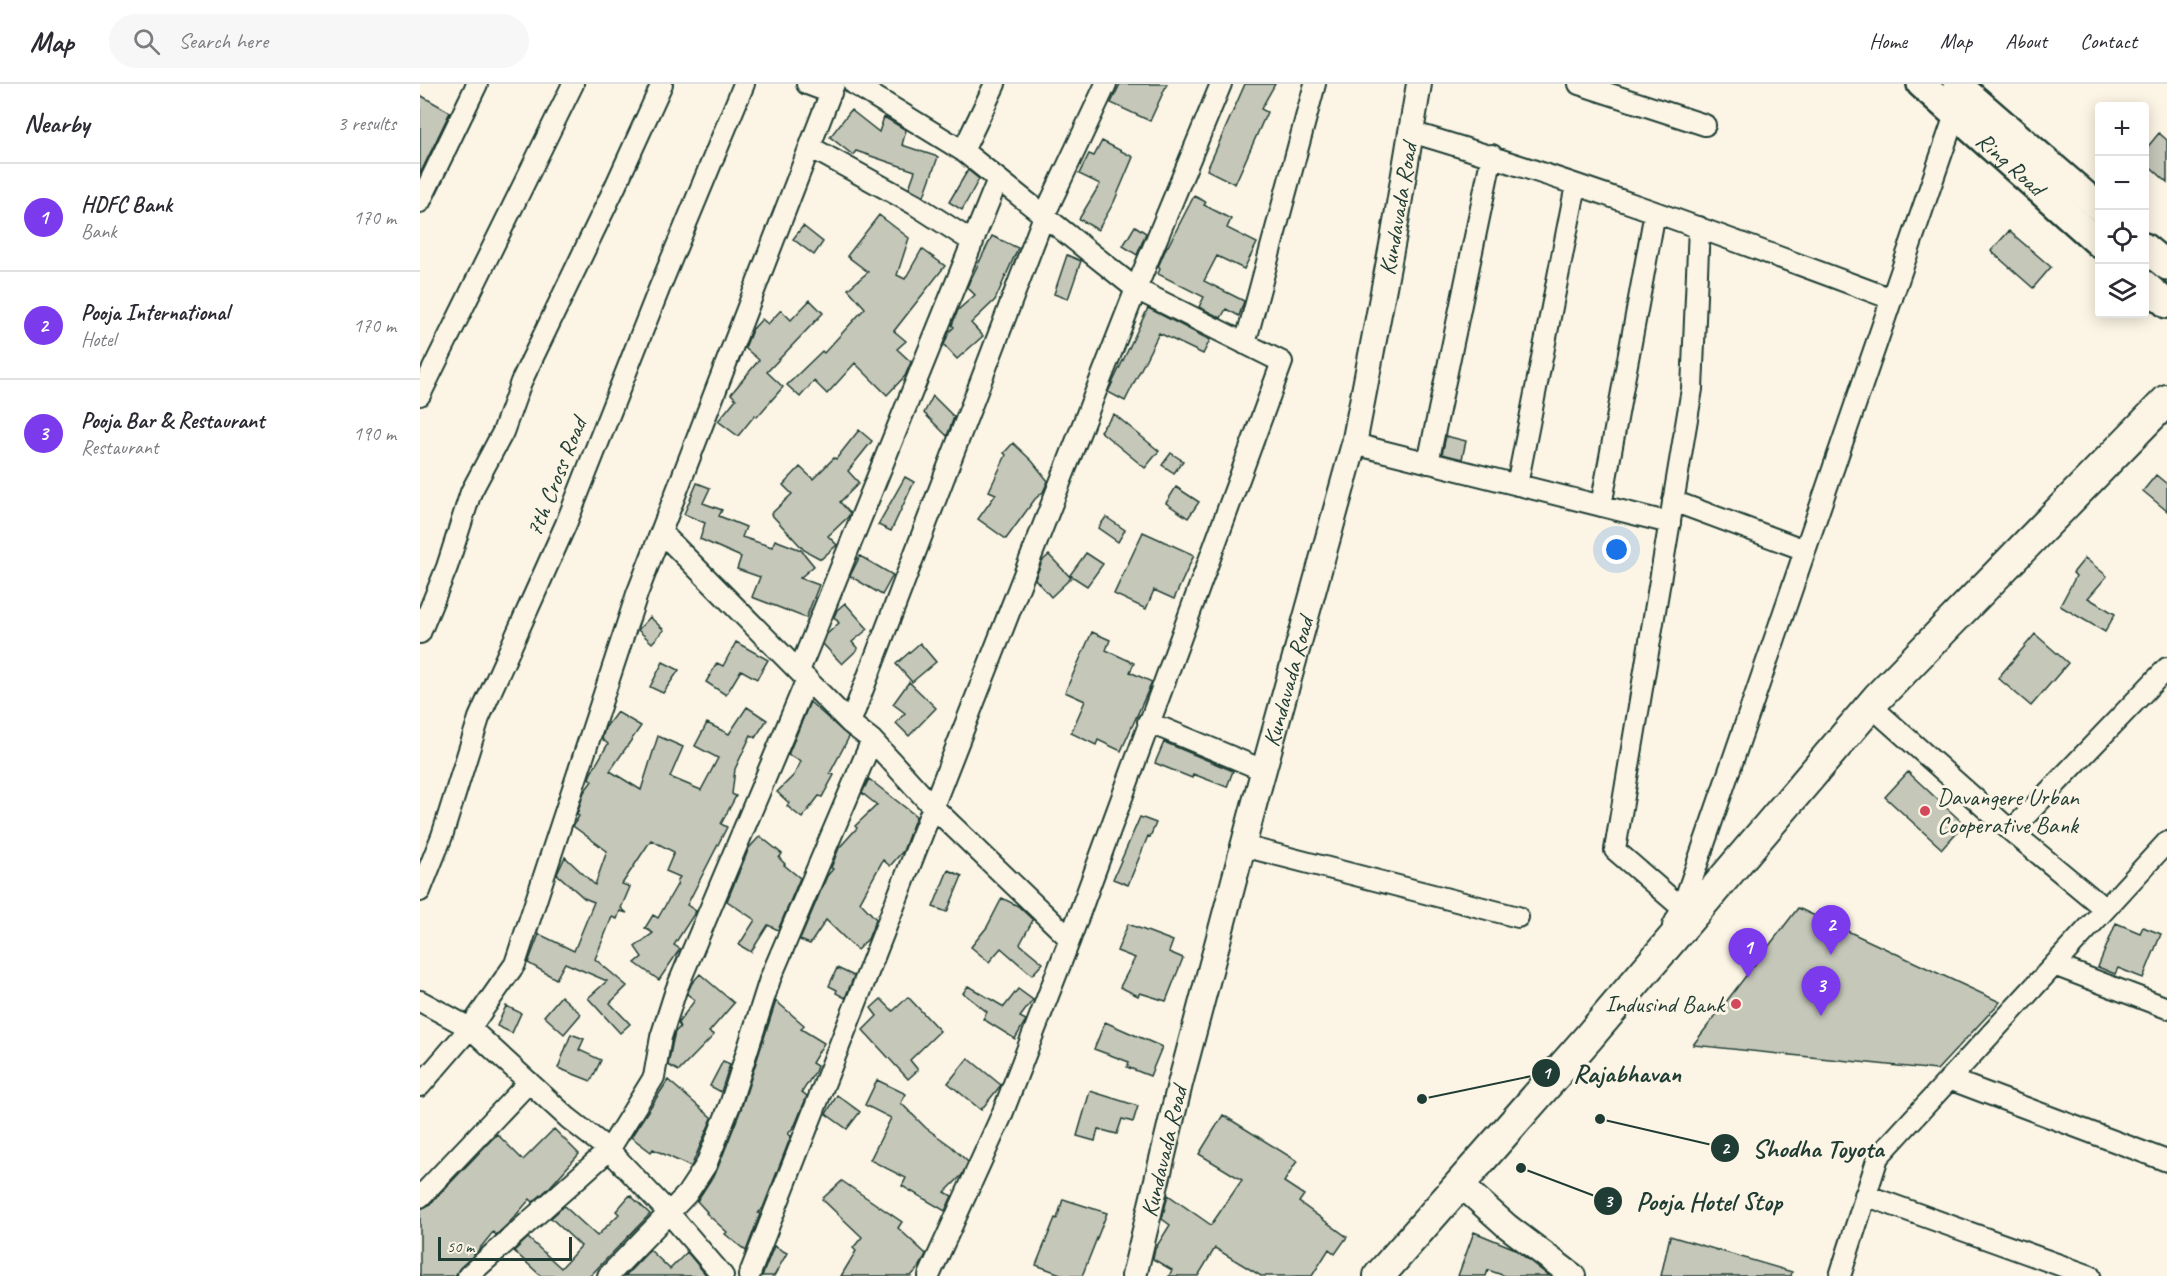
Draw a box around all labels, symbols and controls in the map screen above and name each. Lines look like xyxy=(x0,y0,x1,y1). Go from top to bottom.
search box xyxy=(109,14,529,68)
text: Map xyxy=(30,24,73,59)
icon: search xyxy=(130,25,163,58)
text: Search here xyxy=(178,27,268,55)
text: Home xyxy=(1869,28,1907,54)
text: Map xyxy=(1940,28,1972,54)
text: About xyxy=(2005,28,2047,54)
text: Contact xyxy=(2080,28,2137,54)
map controls xyxy=(2095,102,2149,318)
button: + xyxy=(2095,102,2149,156)
text: Nearby xyxy=(24,107,89,140)
text: 3 results xyxy=(337,111,396,136)
street label: Ring Road xyxy=(1970,125,2054,205)
street label: Kundavada Road xyxy=(1372,137,1425,277)
button: − xyxy=(2095,156,2149,210)
text: HDFC Bank xyxy=(81,191,172,219)
text: 1 xyxy=(39,205,48,230)
text: 170 m xyxy=(353,205,396,230)
button: locate xyxy=(2095,210,2149,264)
text: Bank xyxy=(81,219,116,244)
button: layers xyxy=(2095,264,2149,318)
text: Pooja International xyxy=(81,299,229,327)
text: 2 xyxy=(39,313,48,338)
text: 170 m xyxy=(353,313,396,338)
text: Hotel xyxy=(81,327,116,352)
text: Pooja Bar & Restaurant xyxy=(81,407,264,435)
street label: 7th Cross Road xyxy=(519,410,595,541)
text: 3 xyxy=(39,421,48,446)
text: 190 m xyxy=(353,421,396,446)
text: Restaurant xyxy=(81,435,158,460)
your location xyxy=(1602,535,1631,564)
street label: Kundavada Road xyxy=(1256,610,1321,750)
place label: Davangere Urban Cooperative Bank xyxy=(1937,782,2080,840)
marker: Davangere Urban Cooperative Bank xyxy=(1918,804,1932,818)
pin: 2 xyxy=(1812,906,1850,955)
pin: 1 xyxy=(1728,928,1768,978)
pin: 3 xyxy=(1802,966,1840,1016)
place label: Indusind Bank xyxy=(1605,989,1726,1019)
marker: Indusind Bank xyxy=(1729,997,1743,1011)
callout: Rajabhavan xyxy=(1531,1051,1693,1095)
text: Rajabhavan xyxy=(1573,1057,1682,1090)
text: 1 xyxy=(1542,1062,1552,1084)
street label: Kundavada Road xyxy=(1134,1080,1195,1220)
callout: Shodha Toyota xyxy=(1710,1126,1895,1170)
text: Shodha Toyota xyxy=(1752,1132,1886,1165)
text: 2 xyxy=(1721,1137,1731,1159)
callout: Pooja Hotel Stop xyxy=(1593,1179,1794,1223)
text: Pooja Hotel Stop xyxy=(1636,1185,1784,1218)
text: 3 xyxy=(1604,1190,1614,1212)
scale bar xyxy=(438,1234,572,1262)
text: 50 m xyxy=(447,1237,474,1257)

